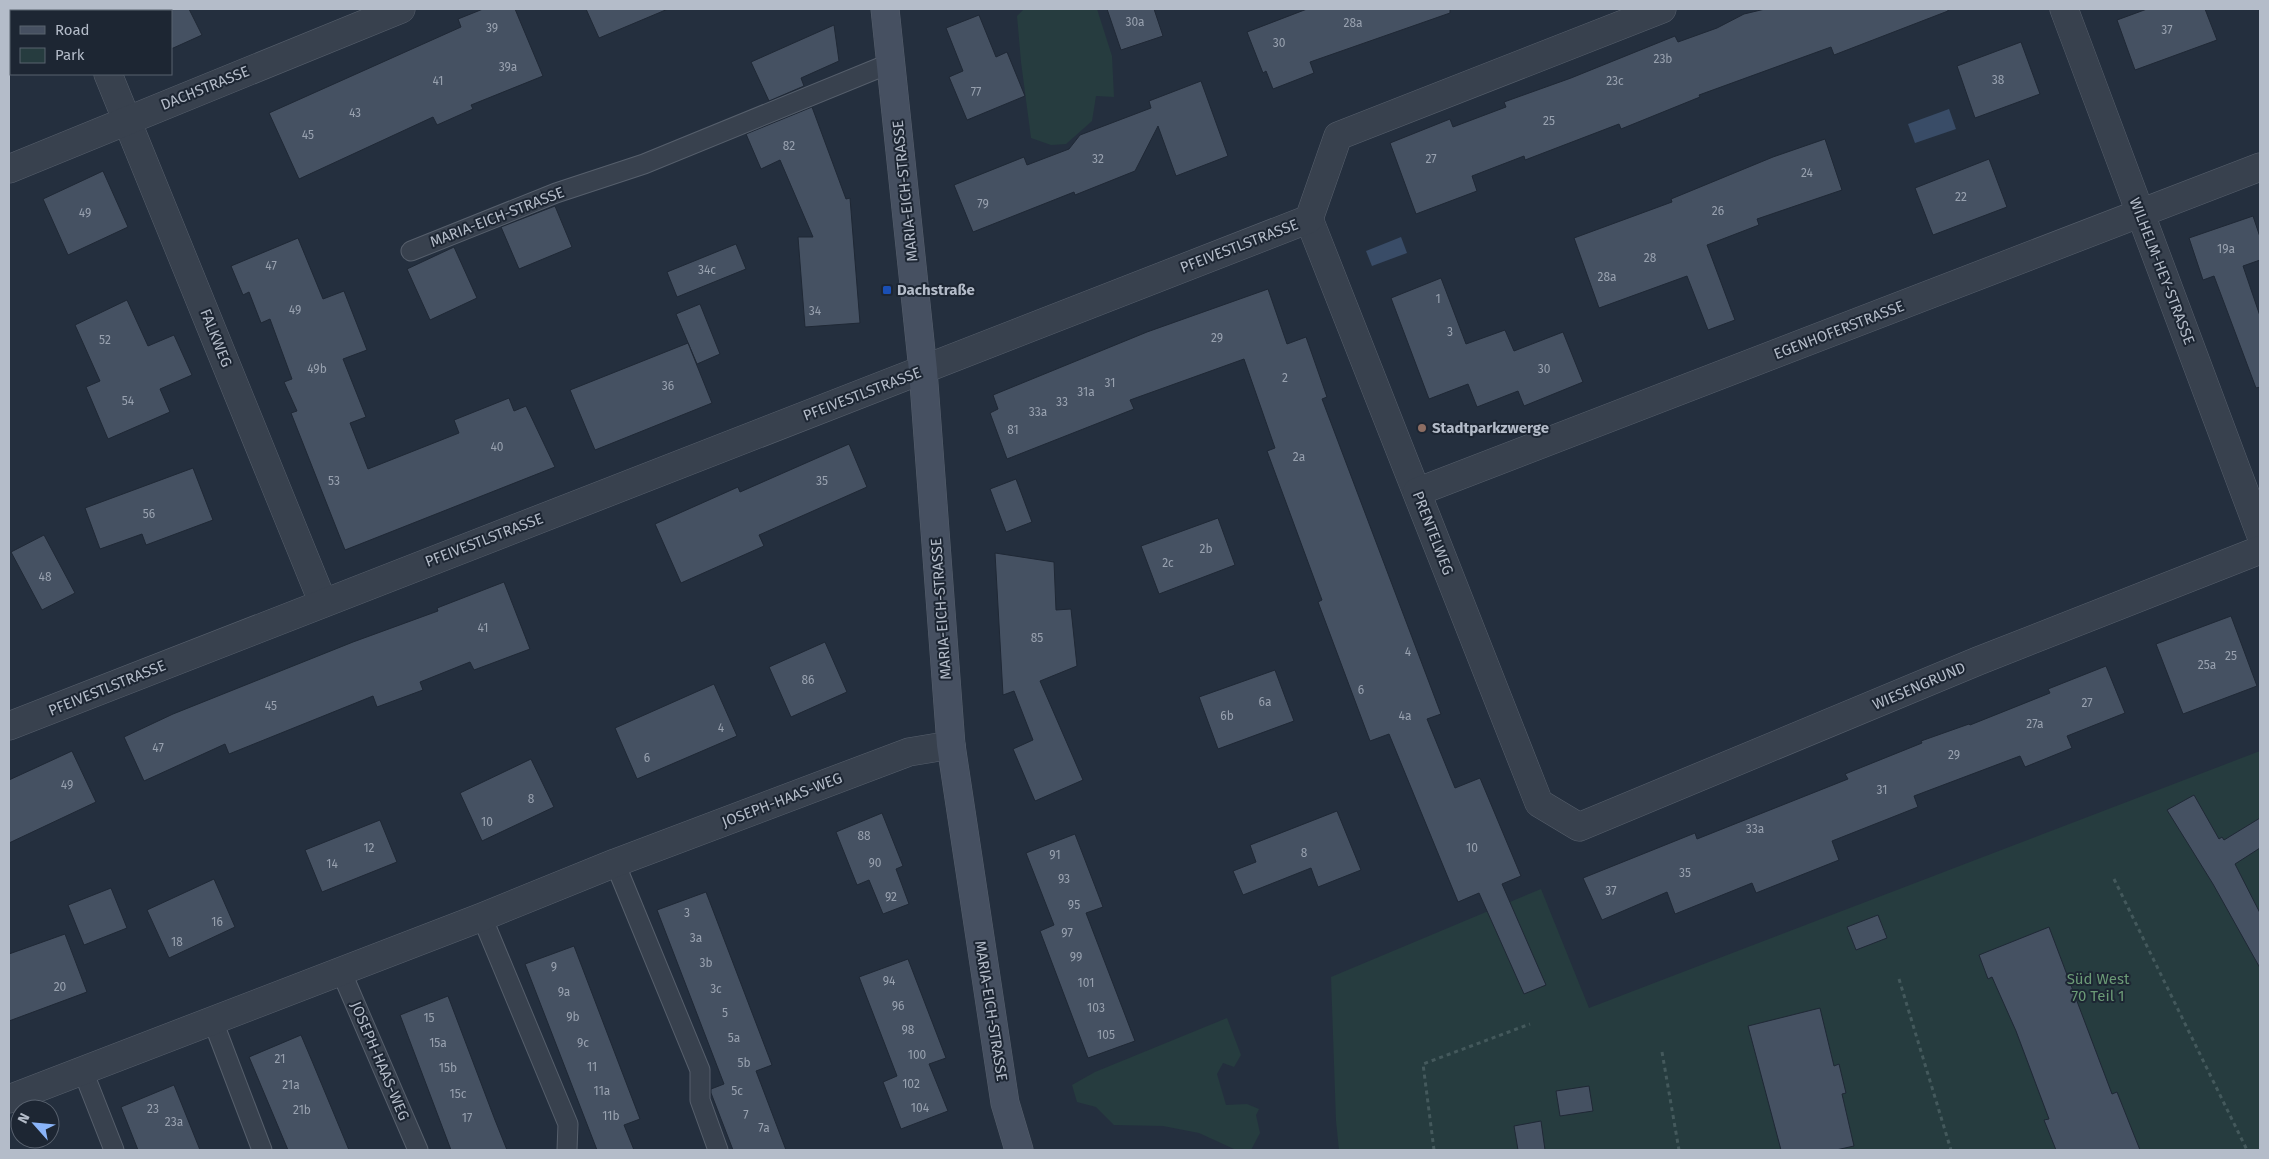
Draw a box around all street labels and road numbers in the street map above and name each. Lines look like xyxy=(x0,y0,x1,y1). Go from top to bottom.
street label: DACHSTRASSE xyxy=(158,62,252,114)
street label: MARIA-EICH-STRASSE xyxy=(889,119,921,263)
street label: MARIA-EICH-STRASSE xyxy=(427,183,567,251)
street label: WILHELM-HEY-STRASSE xyxy=(2126,195,2198,347)
street label: PFEIVESTLSTRASSE xyxy=(1177,215,1301,277)
street label: EGENHOFERSTRASSE xyxy=(1771,297,1907,363)
street label: FALKWEG xyxy=(196,306,236,370)
street label: PFEIVESTLSTRASSE xyxy=(800,363,924,425)
street label: PRENTELWEG xyxy=(1409,489,1457,577)
street label: PFEIVESTLSTRASSE xyxy=(422,509,546,571)
street label: MARIA-EICH-STRASSE xyxy=(927,537,955,681)
street label: PFEIVESTLSTRASSE xyxy=(46,656,168,720)
street label: WIESENGRUND xyxy=(1870,658,1968,714)
street label: JOSEPH-HAAS-WEG xyxy=(719,769,845,831)
street label: MARIA-EICH-STRASSE xyxy=(971,939,1011,1083)
street label: JOSEPH-HAAS-WEG xyxy=(347,999,413,1123)

